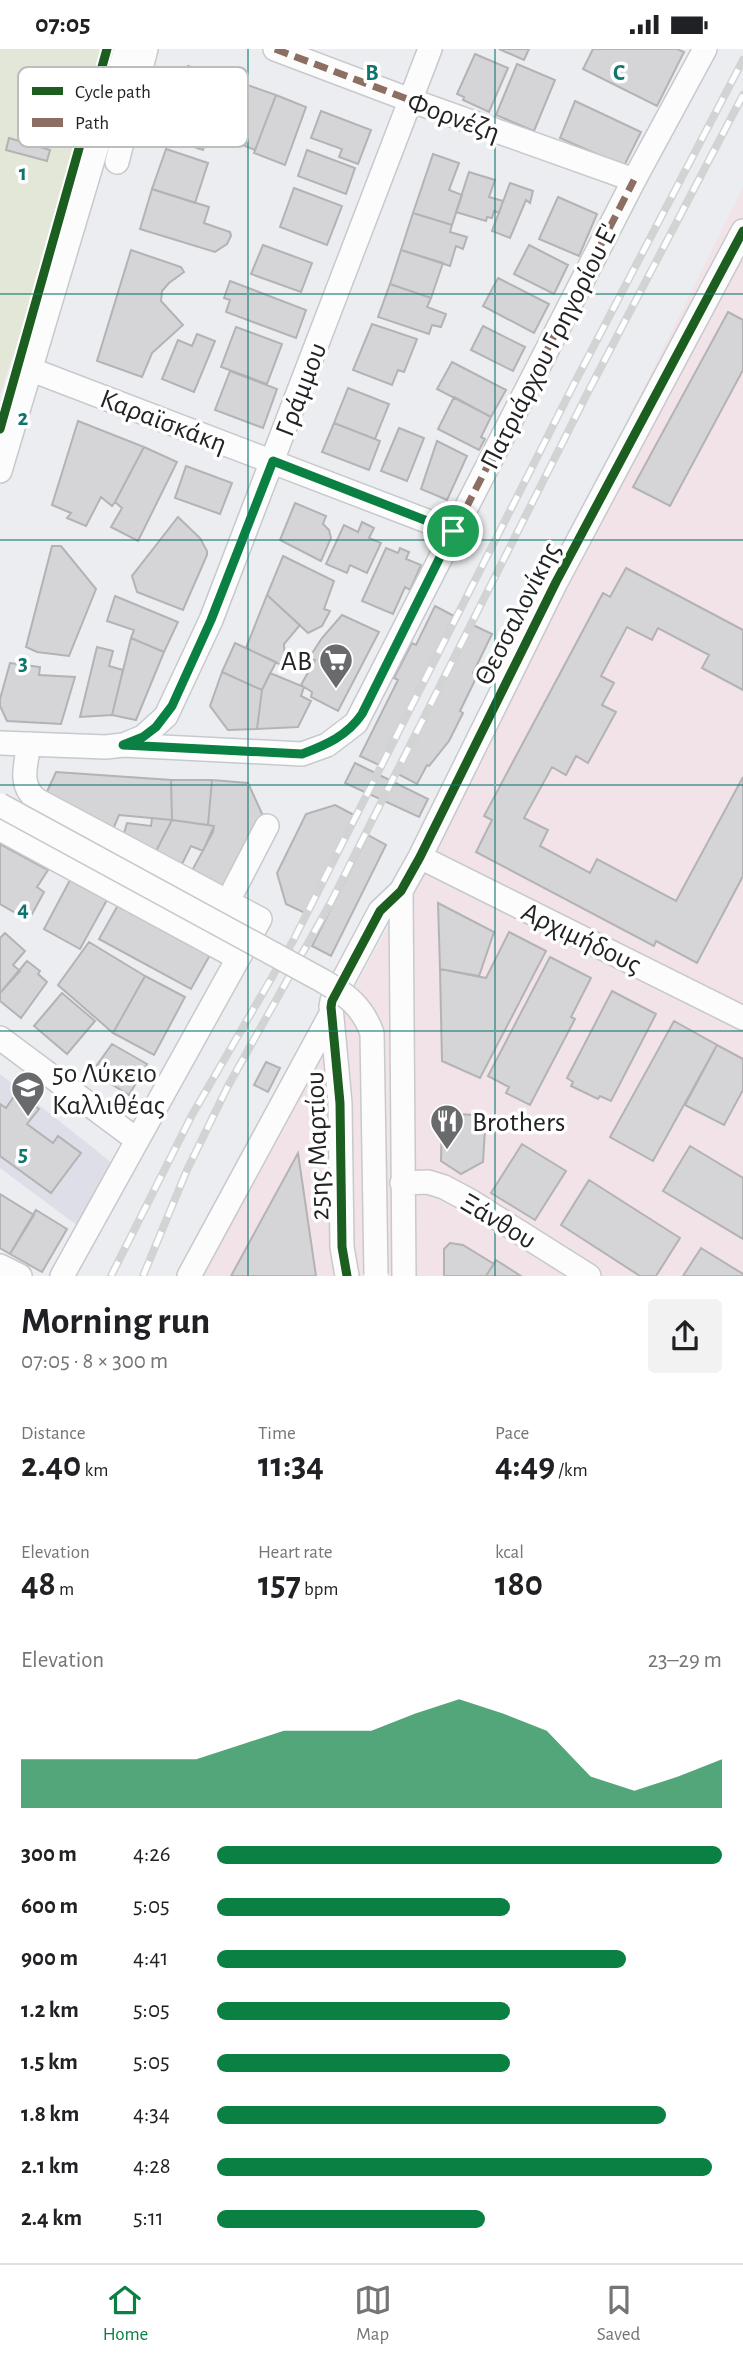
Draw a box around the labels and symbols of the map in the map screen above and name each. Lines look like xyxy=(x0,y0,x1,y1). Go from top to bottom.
text: B xyxy=(365,62,379,85)
text: C xyxy=(613,62,625,85)
legend xyxy=(18,67,248,147)
text: Cycle path xyxy=(75,83,151,102)
street label: Φορνέζη xyxy=(403,88,503,148)
text: Path xyxy=(75,114,109,133)
text: 1 xyxy=(19,162,27,185)
street label: Πατριάρχου Γρηγορίου Ε' xyxy=(476,220,624,474)
street label: Γράμμου xyxy=(271,339,332,440)
street label: Καραϊσκάκη xyxy=(96,385,231,459)
text: 2 xyxy=(18,407,29,430)
pin xyxy=(423,501,483,561)
street label: Θεσσαλονίκης xyxy=(470,538,566,690)
supermarket icon: ΑΒ xyxy=(317,641,355,690)
place label: ΑΒ xyxy=(281,648,312,676)
text: 3 xyxy=(18,652,28,675)
text: 4 xyxy=(17,898,29,921)
street label: Αρχιμήδους xyxy=(517,898,645,980)
place label: 5ο Λύκειο Καλλιθέας xyxy=(52,1060,165,1120)
school or university icon: 5ο Λύκειο Καλλιθέας xyxy=(9,1069,47,1118)
street label: 25ης Μαρτίου xyxy=(301,1071,335,1221)
restaurant icon: Brothers xyxy=(428,1102,466,1151)
place label: Brothers xyxy=(472,1109,565,1137)
text: 5 xyxy=(18,1143,28,1166)
street label: Ξάνθου xyxy=(455,1188,540,1255)

